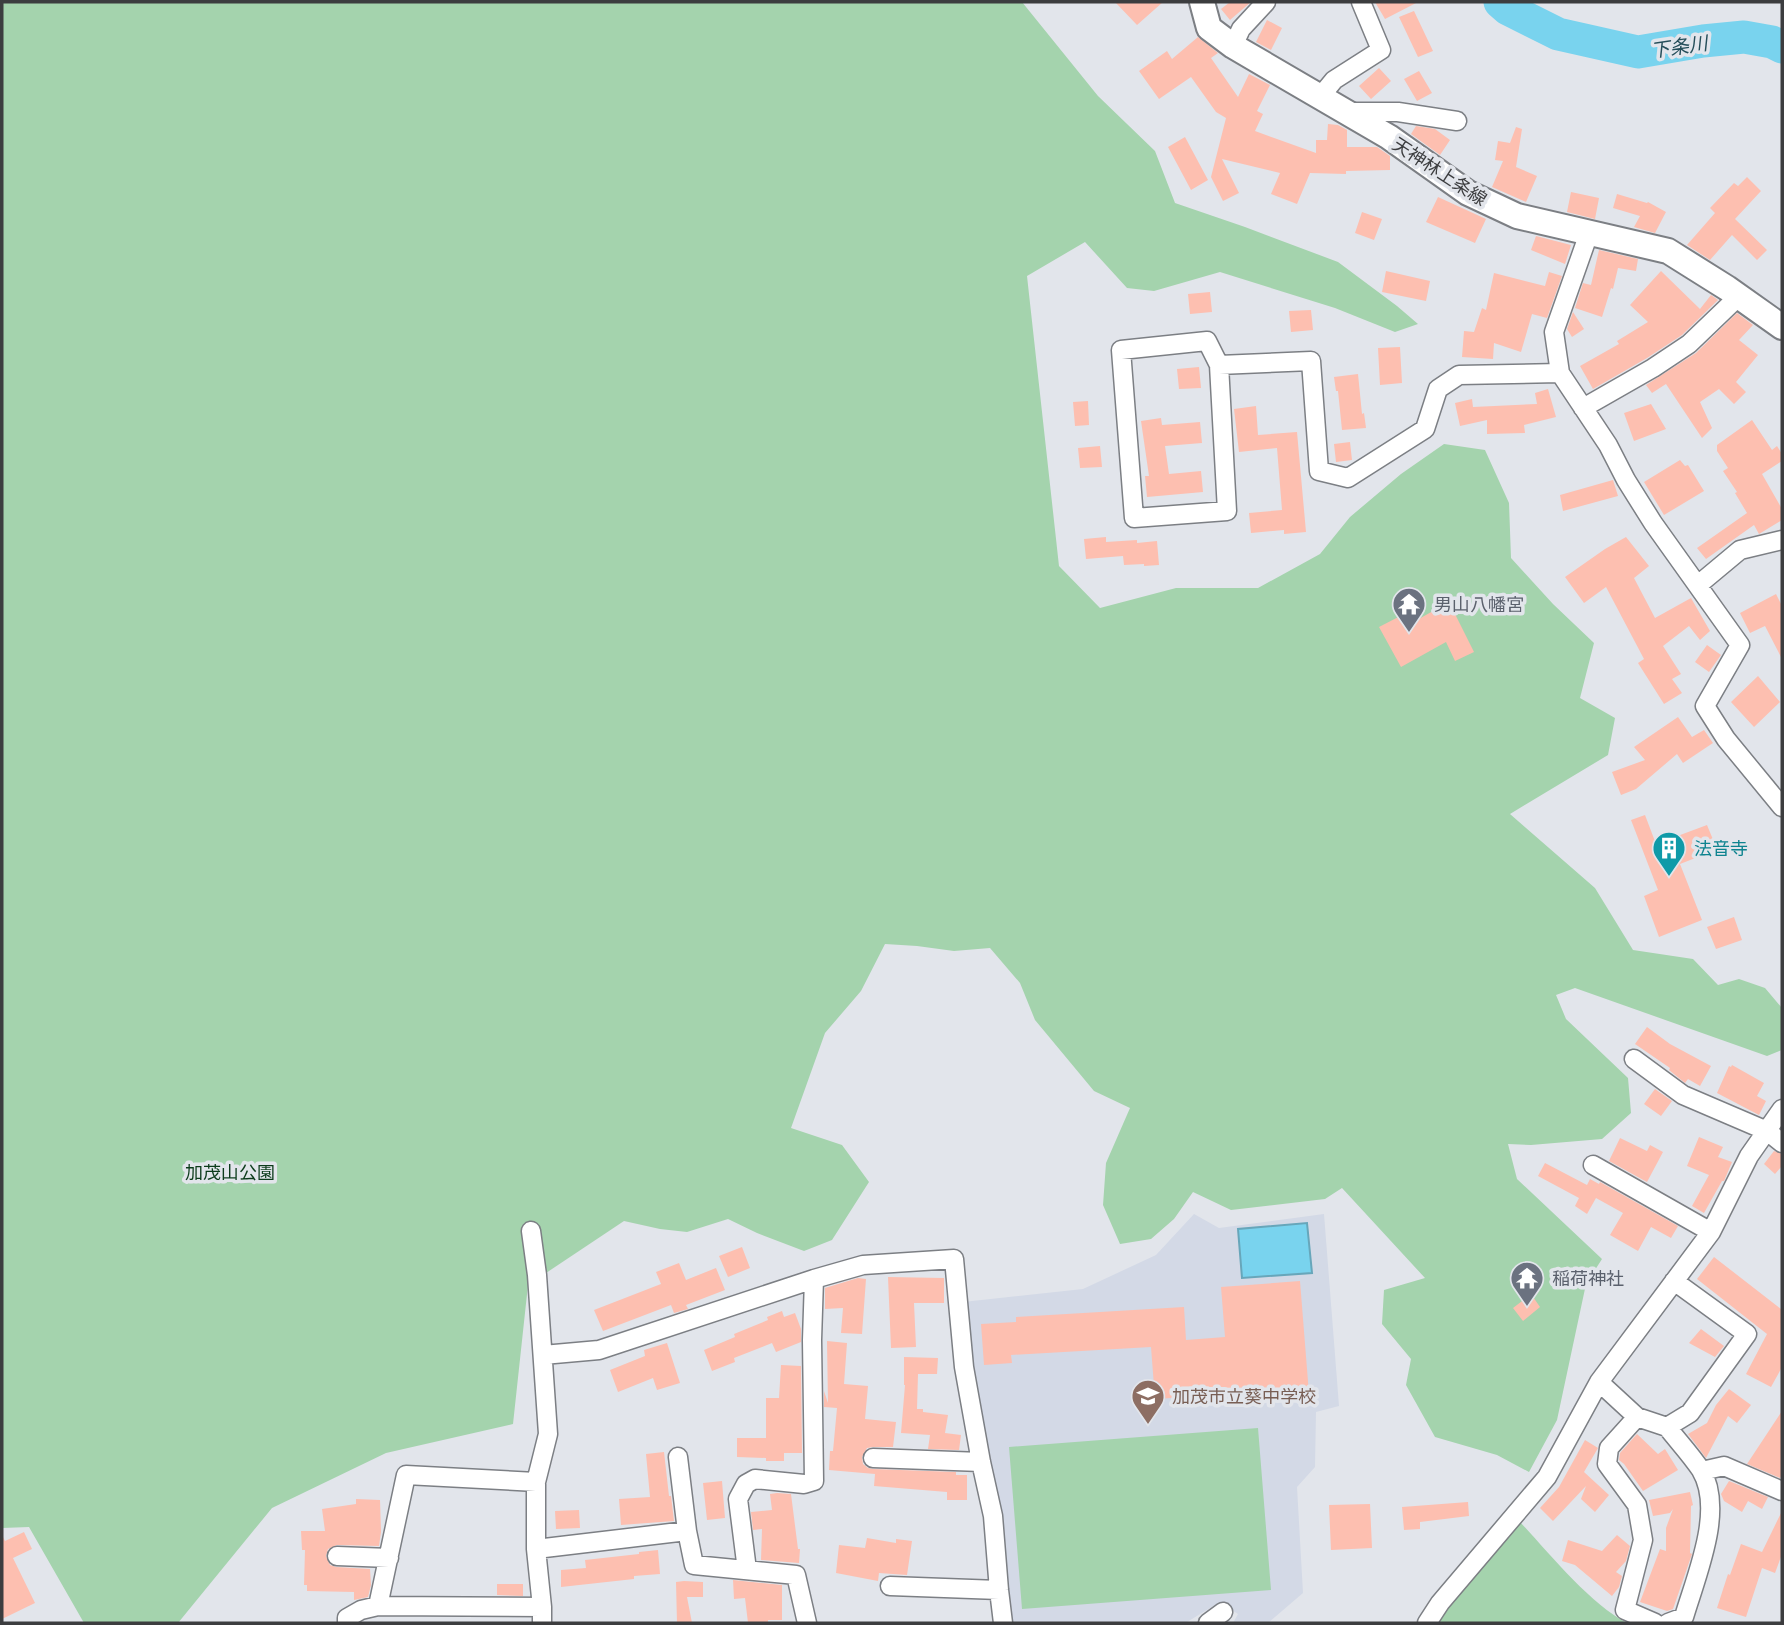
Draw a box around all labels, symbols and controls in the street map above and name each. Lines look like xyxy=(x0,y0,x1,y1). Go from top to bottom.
water label: 下条川 xyxy=(1649,30,1711,61)
street label: 天神林上条線 xyxy=(1389,132,1491,210)
temple icon: 男山八幡宮 xyxy=(1390,585,1428,634)
place label: 男山八幡宮 xyxy=(1434,593,1524,615)
building icon: 法音寺 xyxy=(1650,829,1688,878)
place label: 法音寺 xyxy=(1694,837,1748,859)
park label: 加茂山公園 xyxy=(185,1161,275,1183)
temple icon: 稲荷神社 xyxy=(1508,1259,1546,1308)
place label: 稲荷神社 xyxy=(1552,1267,1624,1289)
school or university icon: 加茂市立葵中学校 xyxy=(1129,1377,1167,1426)
place label: 加茂市立葵中学校 xyxy=(1172,1385,1316,1407)

